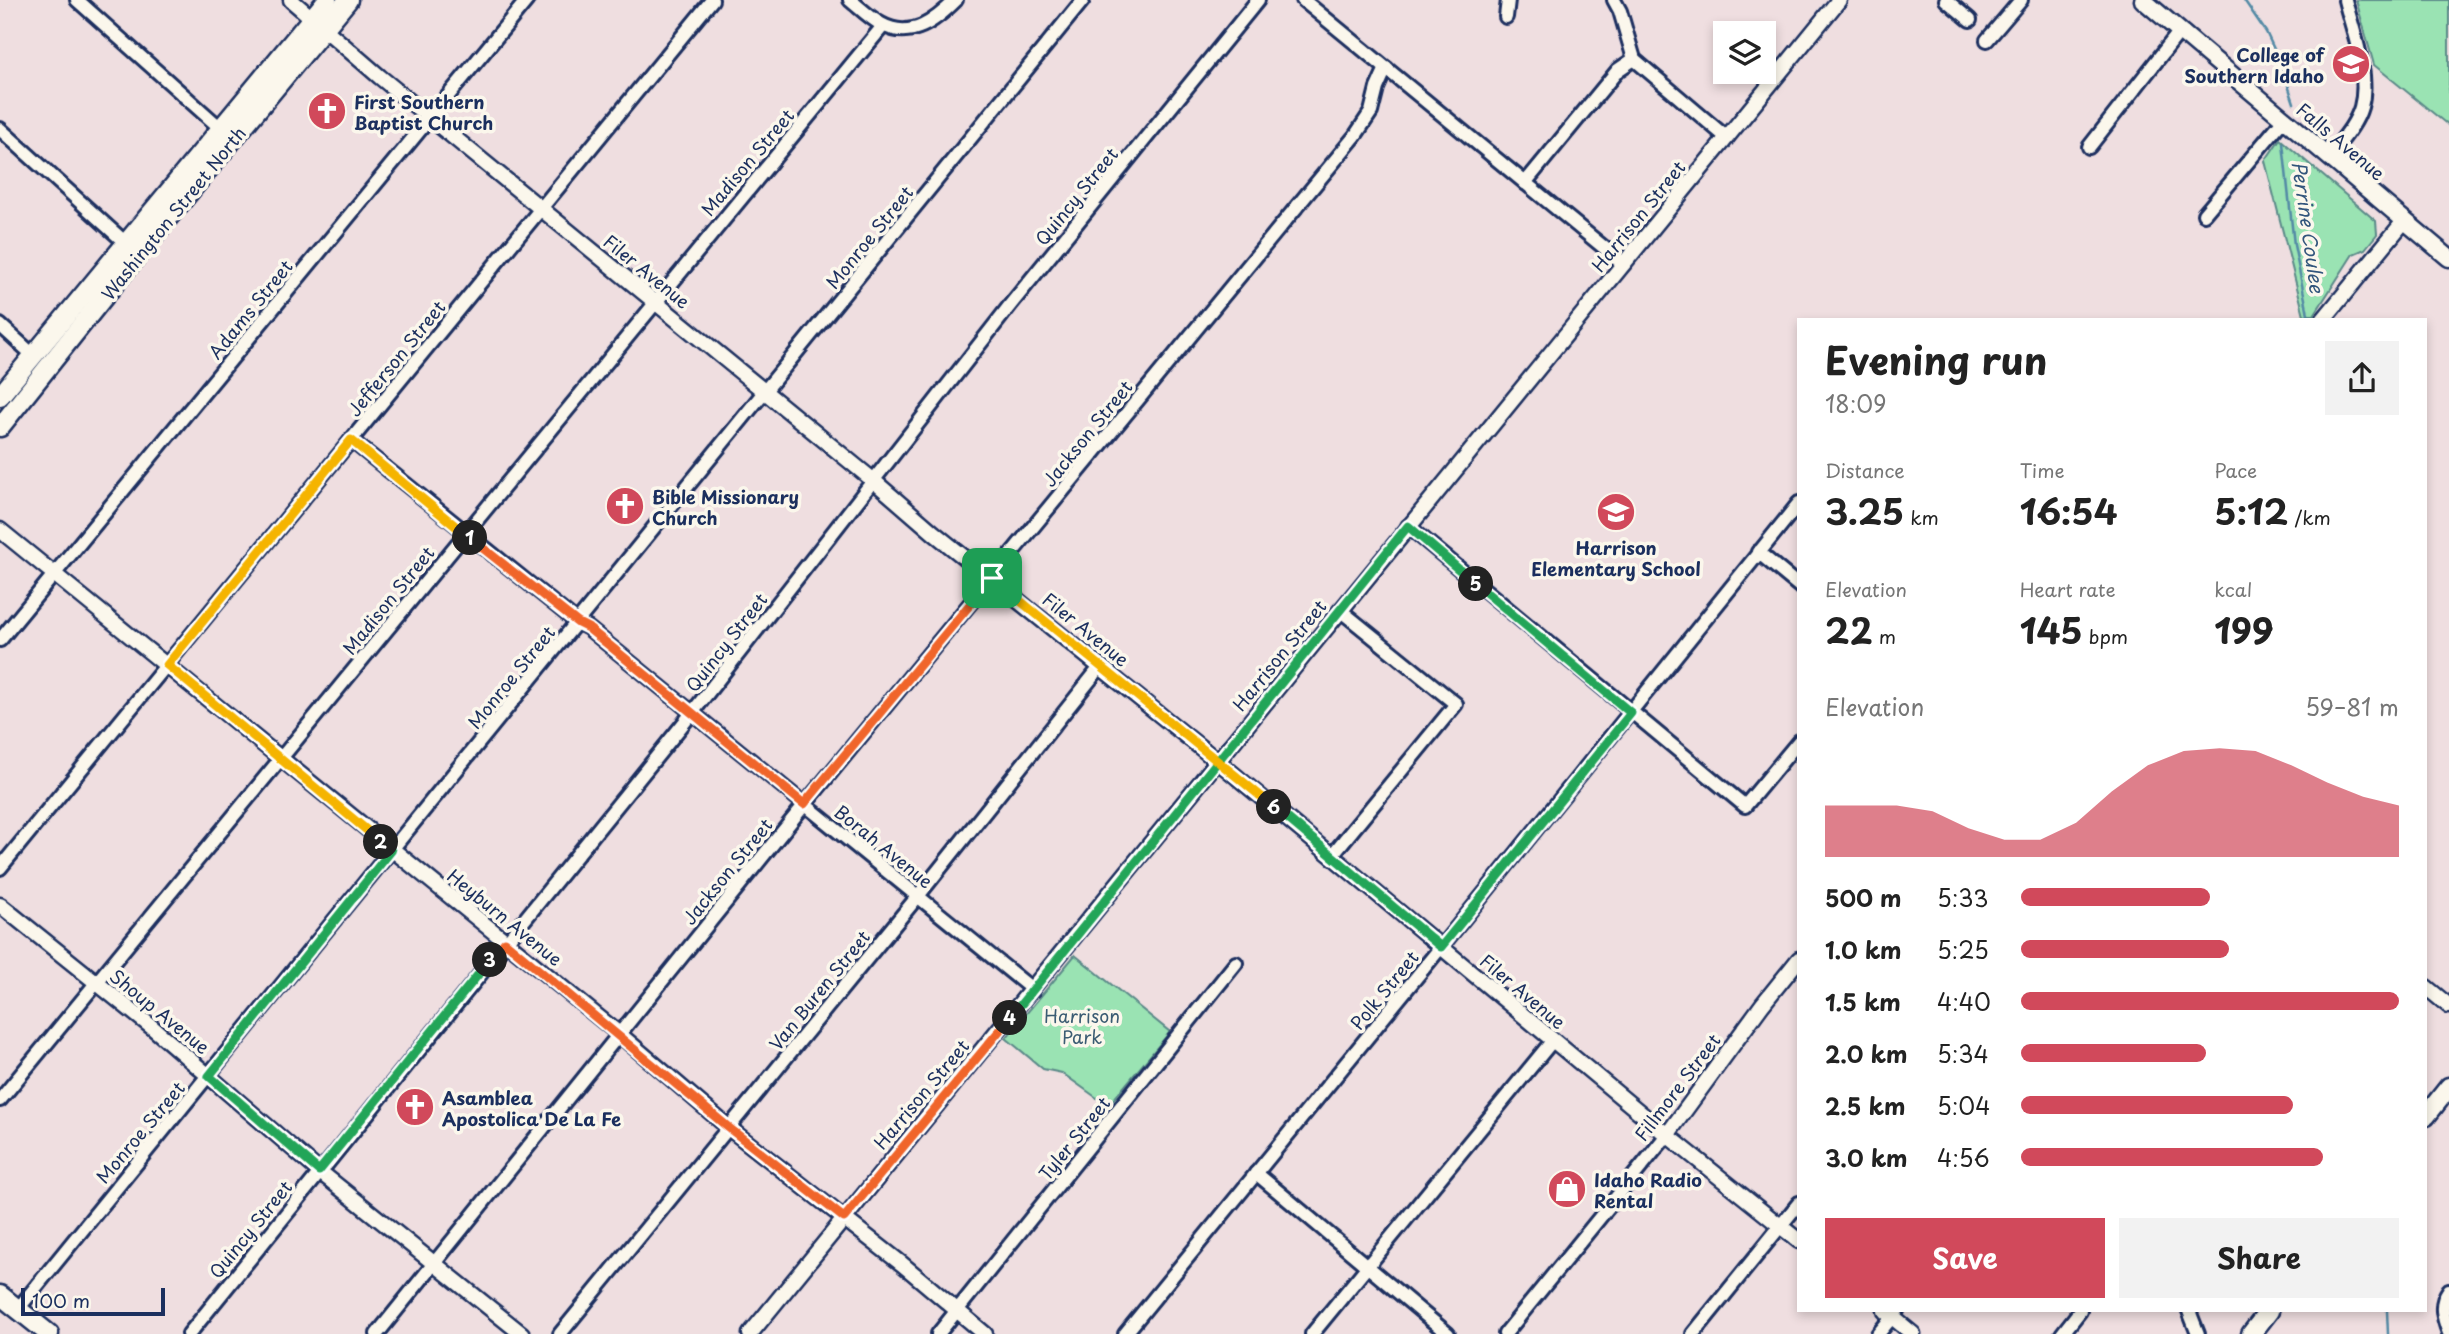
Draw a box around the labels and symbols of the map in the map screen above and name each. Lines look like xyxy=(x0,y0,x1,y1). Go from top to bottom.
place label: College of Southern Idaho xyxy=(2184,41,2326,89)
school or university icon: College of Southern Idaho xyxy=(2330,43,2372,85)
place label: First Southern Baptist Church xyxy=(354,88,493,136)
church icon: First Southern Baptist Church xyxy=(306,90,348,132)
street label: Falls Avenue xyxy=(2291,96,2391,186)
street label: Madison Street xyxy=(694,103,800,221)
street label: Washington Street North xyxy=(94,120,252,306)
street label: Quincy Street xyxy=(1028,141,1124,251)
street label: Harrison Street xyxy=(1585,155,1691,277)
water label: Perrine Coulee xyxy=(2286,159,2332,295)
street label: Monroe Street xyxy=(819,180,919,294)
street label: Filer Avenue xyxy=(598,228,696,315)
street label: Adams Street xyxy=(202,254,298,364)
street label: Jefferson Street xyxy=(341,294,451,422)
street label: Jackson Street xyxy=(1036,374,1138,492)
place label: Bible Missionary Church xyxy=(652,483,799,531)
church icon: Bible Missionary Church xyxy=(604,485,646,527)
school or university icon: Harrison Elementary School xyxy=(1595,491,1637,533)
pin: 1 xyxy=(452,520,488,556)
place label: Harrison Elementary School xyxy=(1531,534,1701,582)
street label: Madison Street xyxy=(336,540,440,660)
pin xyxy=(962,548,1022,608)
pin: 5 xyxy=(1458,566,1494,602)
street label: Filer Avenue xyxy=(1037,586,1135,673)
street label: Quincy Street xyxy=(679,587,773,697)
street label: Harrison Street xyxy=(1226,594,1332,716)
street label: Monroe Street xyxy=(461,620,561,734)
pin: 6 xyxy=(1256,790,1292,824)
street label: Borah Avenue xyxy=(829,798,939,894)
street label: Jackson Street xyxy=(676,812,778,930)
pin: 2 xyxy=(364,824,398,860)
street label: Heyburn Avenue xyxy=(442,862,568,972)
street label: Van Buren Street xyxy=(762,924,876,1056)
pin: 3 xyxy=(472,942,508,978)
street label: Polk Street xyxy=(1344,944,1424,1036)
street label: Filer Avenue xyxy=(1474,947,1572,1035)
street label: Shoup Avenue xyxy=(104,962,216,1060)
pin: 4 xyxy=(992,1000,1028,1036)
park label: Harrison Park xyxy=(1044,1002,1120,1050)
street label: Fillmore Street xyxy=(1628,1028,1726,1146)
street label: Harrison Street xyxy=(867,1033,975,1155)
street label: Monroe Street xyxy=(89,1075,191,1189)
place label: Asamblea Apostolica De La Fe xyxy=(442,1084,621,1132)
church icon: Asamblea Apostolica De La Fe xyxy=(394,1086,436,1128)
street label: Tyler Street xyxy=(1032,1090,1116,1186)
place label: Idaho Radio Rental xyxy=(1594,1166,1702,1214)
shop icon: Idaho Radio Rental xyxy=(1546,1168,1588,1210)
street label: Quincy Street xyxy=(202,1174,298,1284)
scale bar xyxy=(21,1285,164,1317)

